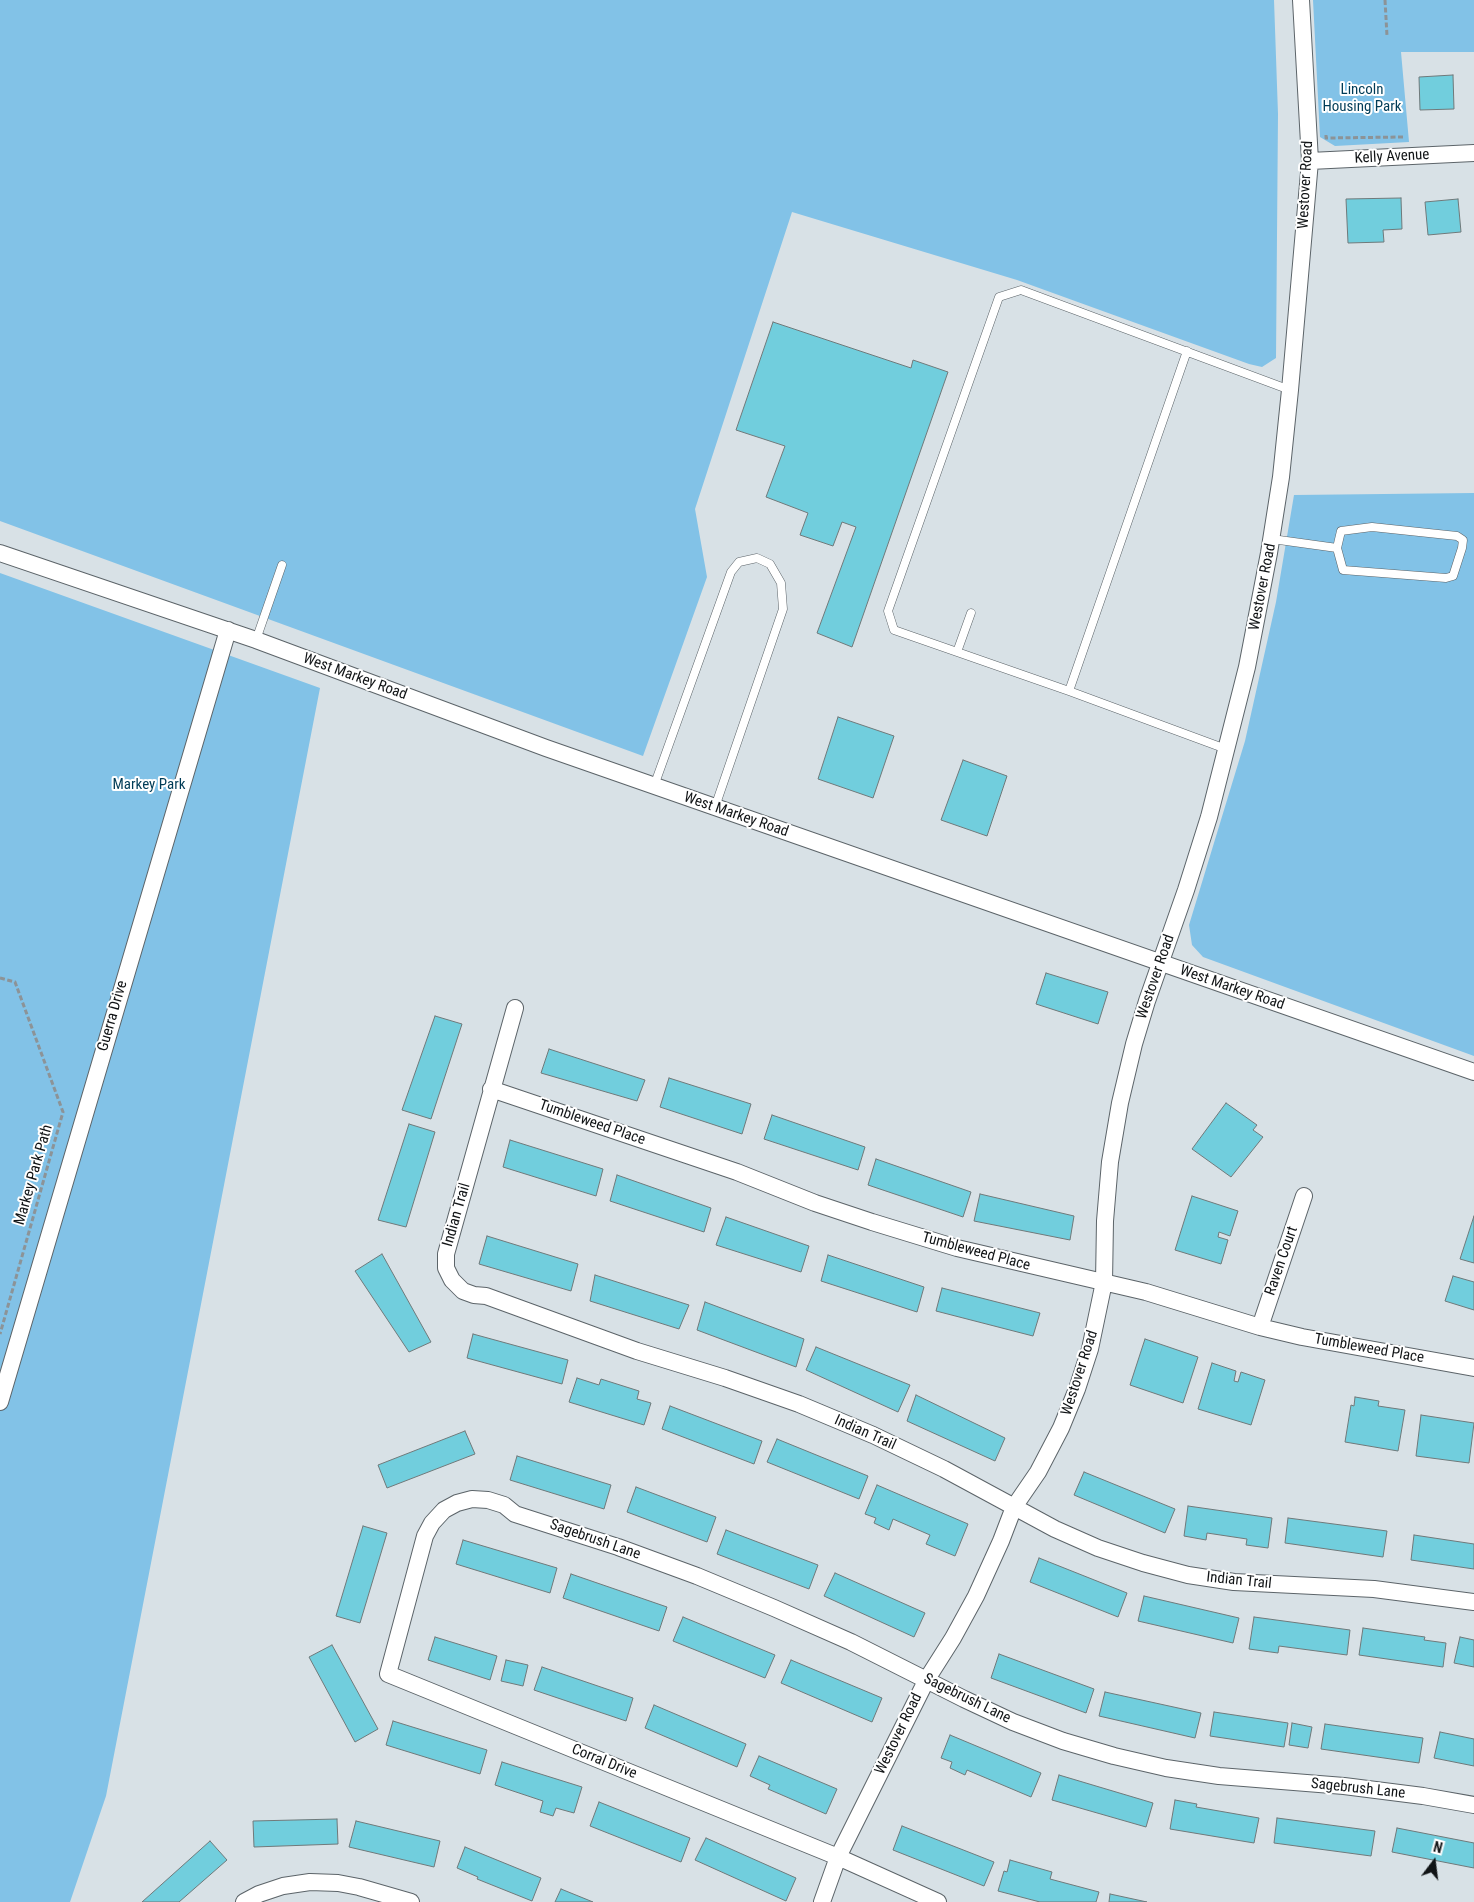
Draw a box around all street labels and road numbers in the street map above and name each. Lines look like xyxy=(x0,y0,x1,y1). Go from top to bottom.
street label: Westover Road xyxy=(1295,140,1317,230)
street label: Kelly Avenue xyxy=(1354,146,1430,168)
street label: Westover Road xyxy=(1246,542,1280,632)
street label: West Markey Road xyxy=(301,650,409,704)
street label: West Markey Road xyxy=(681,789,791,841)
street label: Westover Road xyxy=(1133,932,1179,1022)
street label: West Markey Road xyxy=(1177,962,1287,1014)
street label: Guerra Drive xyxy=(94,979,132,1053)
street label: Tumbleweed Place xyxy=(537,1096,647,1150)
street label: Markey Park Path xyxy=(11,1123,57,1227)
street label: Indian Trail xyxy=(439,1181,475,1249)
street label: Raven Court xyxy=(1262,1224,1302,1298)
street label: Tumbleweed Place xyxy=(920,1229,1032,1275)
street label: Westover Road xyxy=(1058,1328,1102,1418)
street label: Tumbleweed Place xyxy=(1313,1330,1425,1368)
street label: Indian Trail xyxy=(831,1411,899,1455)
street label: Sagebrush Lane xyxy=(547,1516,643,1564)
street label: Indian Trail xyxy=(1206,1569,1272,1593)
street label: Sagebrush Lane xyxy=(920,1670,1014,1728)
street label: Westover Road xyxy=(872,1690,926,1778)
street label: Corral Drive xyxy=(569,1741,639,1783)
street label: Sagebrush Lane xyxy=(1310,1775,1406,1803)

